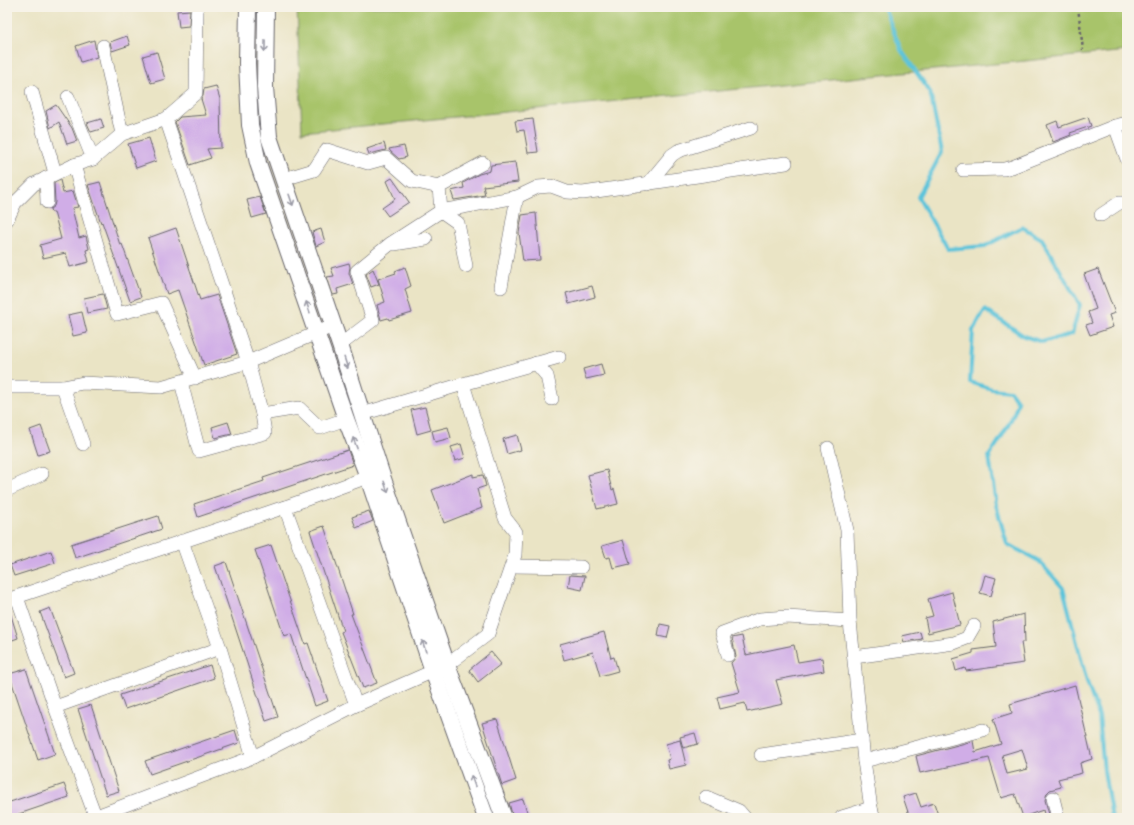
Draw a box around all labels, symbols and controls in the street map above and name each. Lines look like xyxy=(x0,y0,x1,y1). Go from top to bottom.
one-way arrow xyxy=(261,39,269,52)
one-way arrow xyxy=(288,194,295,207)
one-way arrow xyxy=(303,302,311,314)
one-way arrow xyxy=(343,357,350,370)
one-way arrow xyxy=(350,438,358,450)
one-way arrow xyxy=(383,480,390,493)
one-way arrow xyxy=(420,640,428,652)
one-way arrow xyxy=(468,776,476,788)

